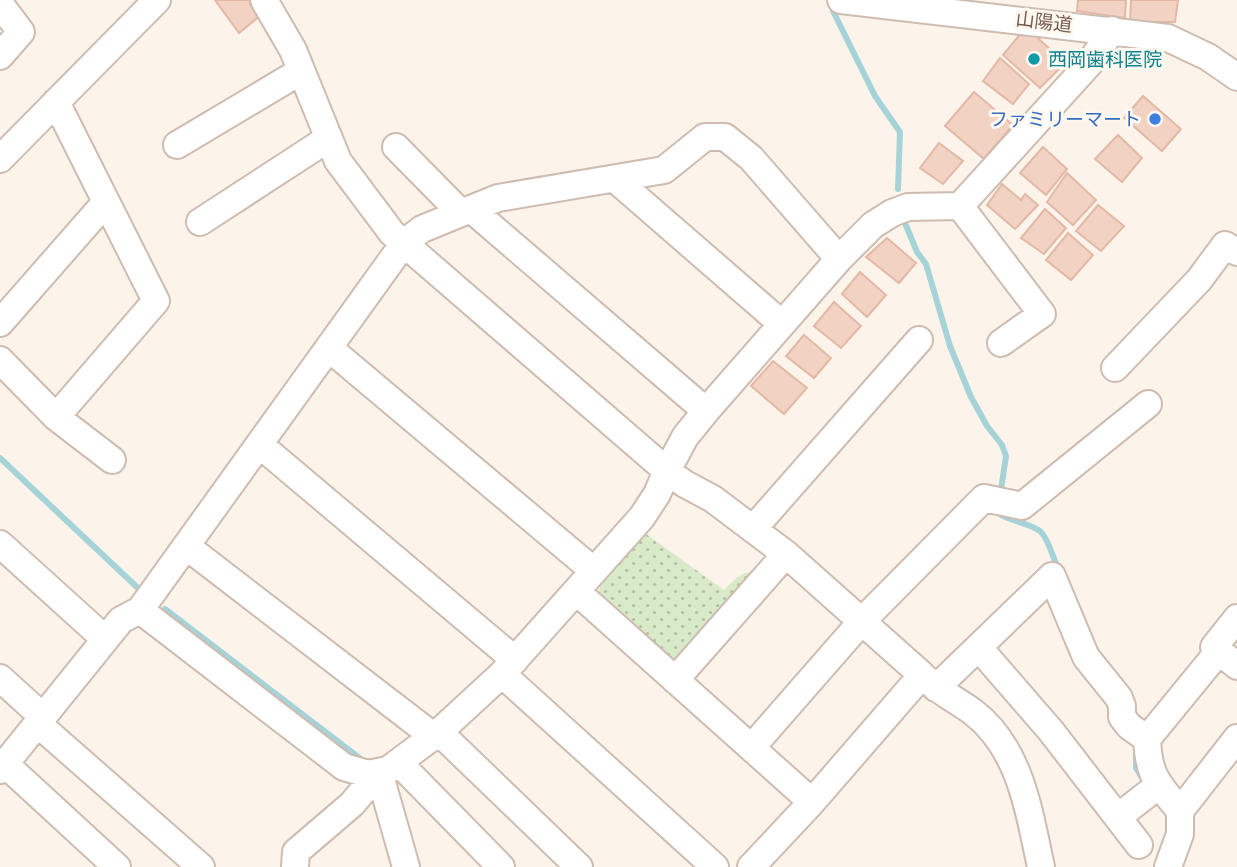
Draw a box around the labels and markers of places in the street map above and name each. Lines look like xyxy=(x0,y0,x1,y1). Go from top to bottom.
place label: 西岡歯科医院 xyxy=(1048,46,1162,73)
marker: 西岡歯科医院 xyxy=(1026,51,1042,67)
place label: ファミリーマート xyxy=(989,106,1141,133)
marker: ファミリーマート xyxy=(1147,111,1163,127)

